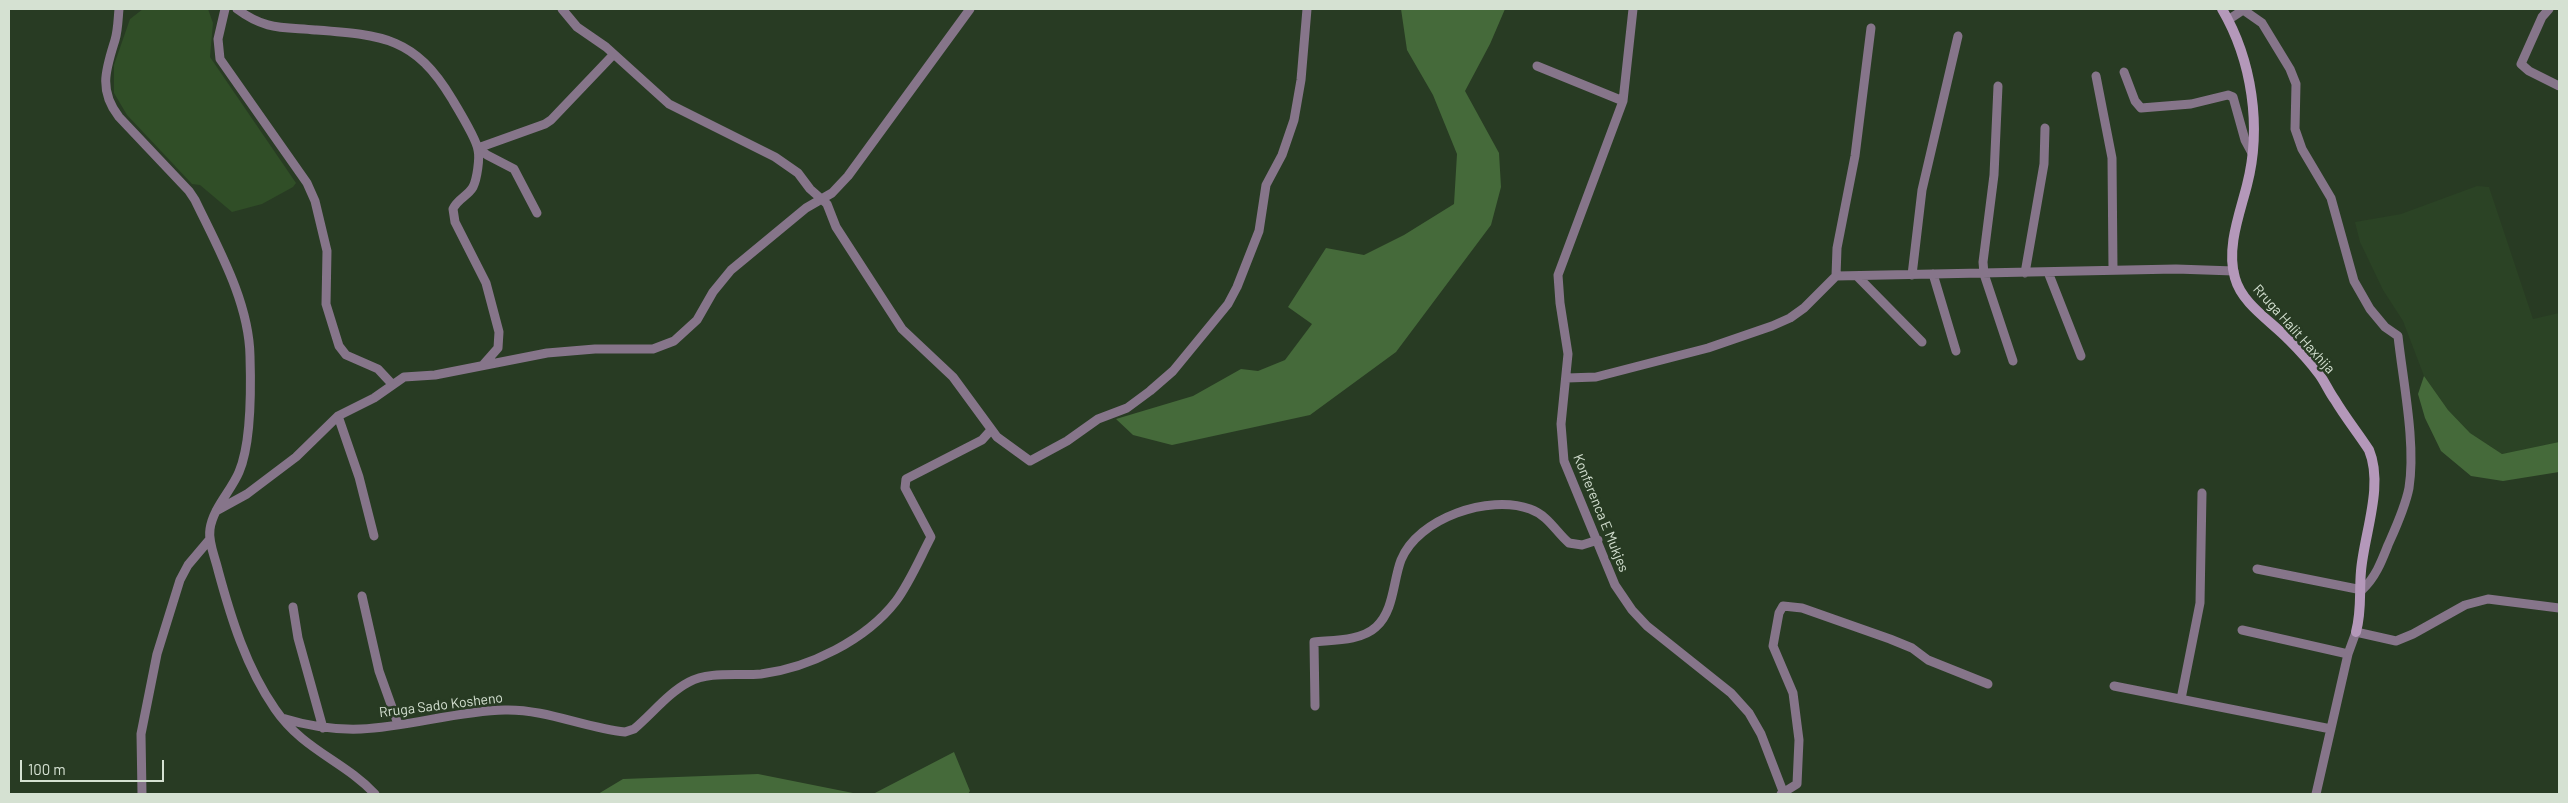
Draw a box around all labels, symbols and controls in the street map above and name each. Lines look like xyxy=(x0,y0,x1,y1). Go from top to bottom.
street label: Rruga Halit Haxhija xyxy=(2250,281,2338,377)
street label: Konferenca E Mukjes xyxy=(1570,452,1632,574)
street label: Rruga Sado Kosheno xyxy=(378,689,504,721)
scale bar xyxy=(22,750,166,782)
text: 100 m xyxy=(28,760,66,778)

